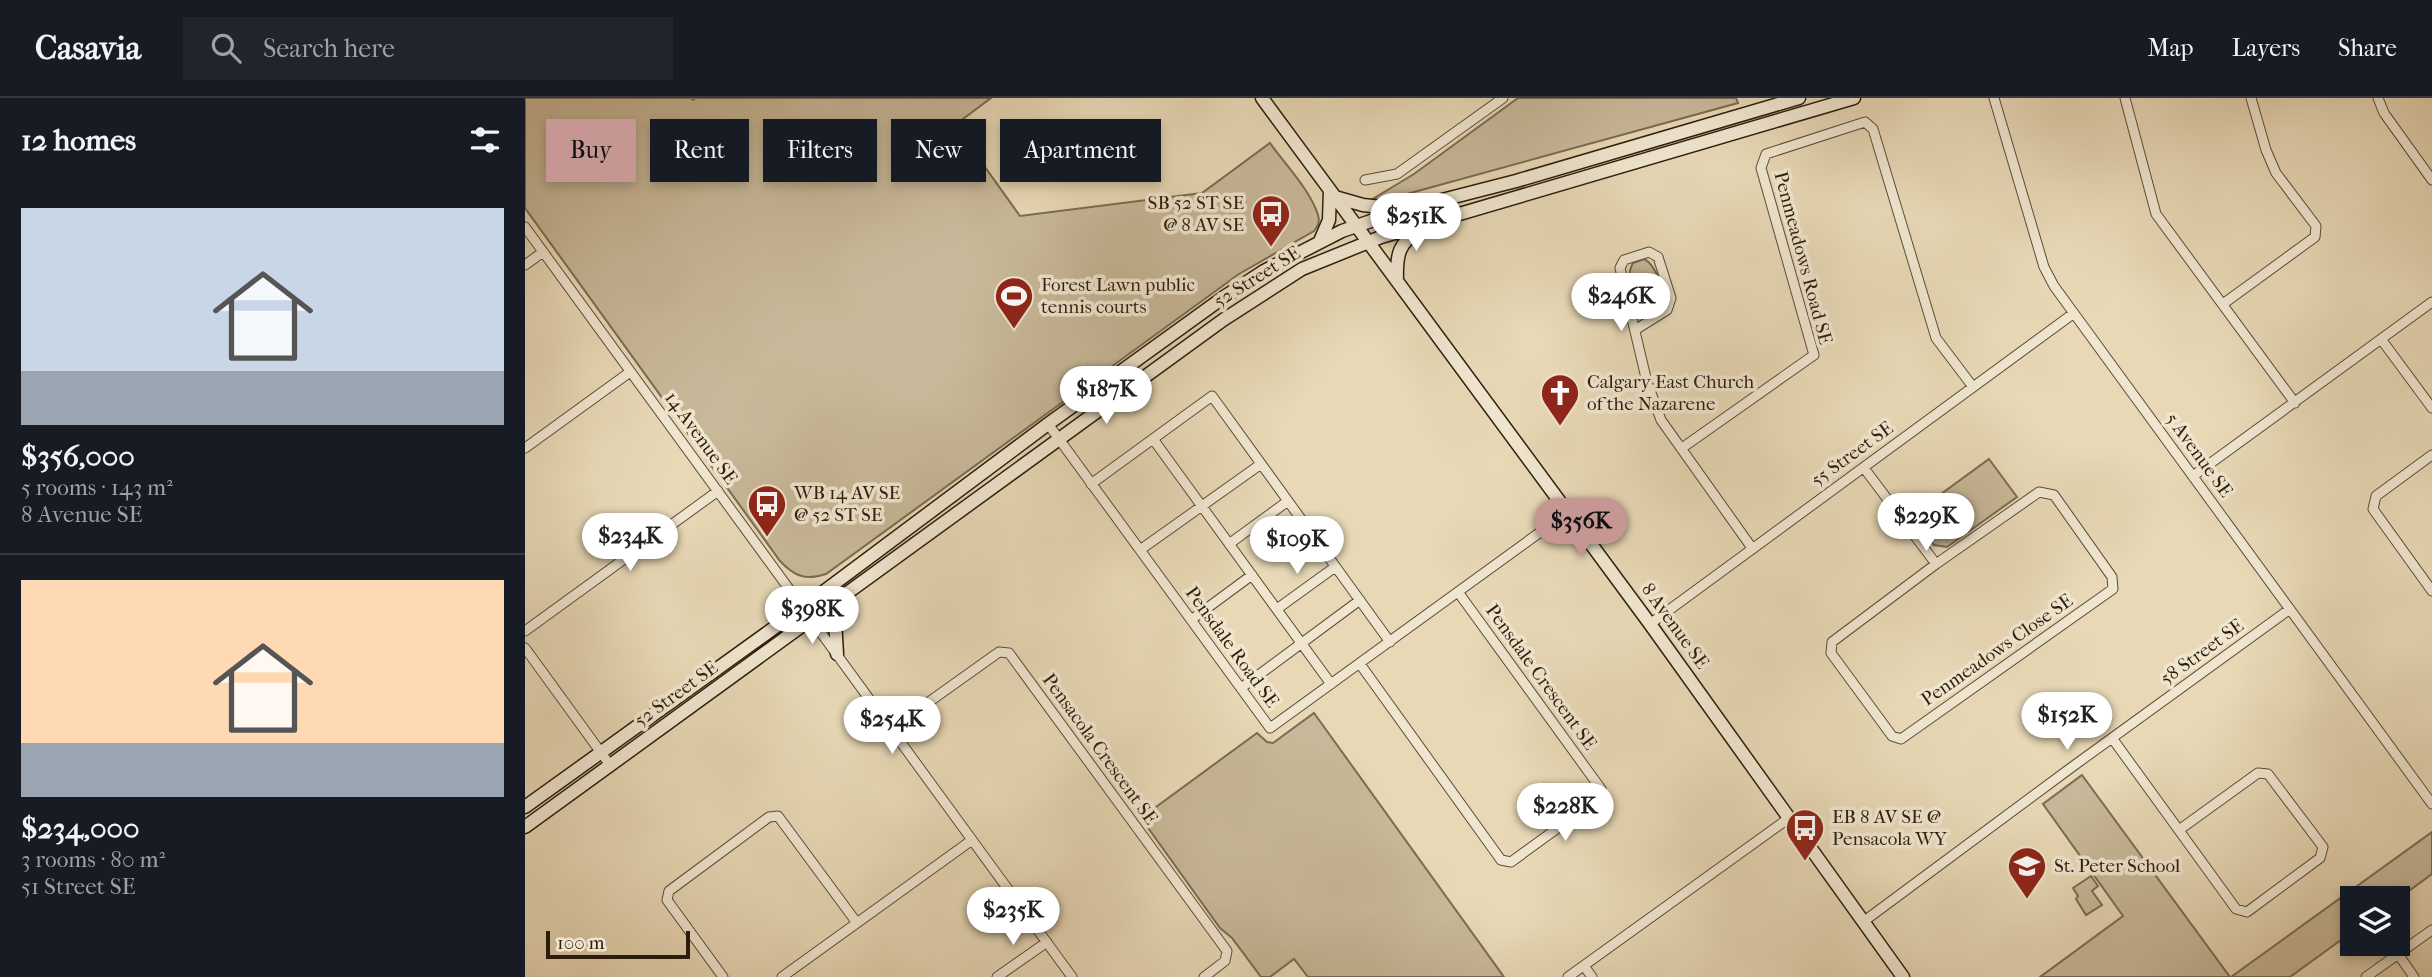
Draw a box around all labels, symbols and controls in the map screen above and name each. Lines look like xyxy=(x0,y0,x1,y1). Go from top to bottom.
search box xyxy=(183,17,673,80)
text: Casavia xyxy=(35,29,141,68)
icon: search xyxy=(207,29,245,67)
text: Search here xyxy=(263,33,395,64)
text: Map xyxy=(2148,34,2194,62)
text: Layers xyxy=(2232,34,2300,62)
text: Share xyxy=(2338,34,2397,62)
chip: Buy xyxy=(546,119,636,182)
chip: Rent xyxy=(650,119,749,182)
chip: Filters xyxy=(763,119,877,182)
chip: New xyxy=(891,119,986,182)
chip: Apartment xyxy=(1000,119,1161,182)
icon: filters xyxy=(466,121,504,159)
text: 12 homes xyxy=(21,123,136,158)
street label: Penmeadows Road SE xyxy=(1769,169,1837,347)
place label: SB 52 ST SE @ 8 AV SE xyxy=(1148,192,1244,236)
bus stop icon: SB 52 ST SE @ 8 AV SE xyxy=(1250,193,1292,248)
pin: $251K xyxy=(1367,194,1465,253)
text: $251K xyxy=(1386,202,1446,229)
street label: 52 Street SE xyxy=(1210,242,1305,312)
icon: home xyxy=(200,253,326,379)
place label: Forest Lawn public tennis courts xyxy=(1041,274,1195,318)
pin: $246K xyxy=(1572,274,1670,333)
sports icon: Forest Lawn public tennis courts xyxy=(993,275,1035,330)
text: $246K xyxy=(1587,282,1655,309)
pin: $187K xyxy=(1057,366,1155,426)
place label: Calgary East Church of the Nazarene xyxy=(1587,371,1754,415)
church icon: Calgary East Church of the Nazarene xyxy=(1539,372,1581,427)
text: $187K xyxy=(1076,375,1136,402)
street label: 14 Avenue SE xyxy=(660,387,742,489)
street label: 5 Avenue SE xyxy=(2161,408,2237,502)
street label: 55 Street SE xyxy=(1807,417,1898,491)
text: $356,000 xyxy=(21,439,135,474)
text: 5 rooms · 143 m² xyxy=(21,474,173,501)
place label: WB 14 AV SE @ 52 ST SE xyxy=(793,482,901,526)
bus stop icon: WB 14 AV SE @ 52 ST SE xyxy=(746,483,788,538)
pin: $229K xyxy=(1877,494,1975,553)
pin: $356K xyxy=(1532,498,1630,558)
text: 8 Avenue SE xyxy=(21,501,143,528)
text: $229K xyxy=(1893,502,1959,529)
text: $356K xyxy=(1550,507,1612,534)
pin: $234K xyxy=(581,514,679,573)
pin: $109K xyxy=(1248,517,1346,576)
text: $234K xyxy=(598,522,662,549)
text: $109K xyxy=(1266,525,1328,552)
street label: 8 Avenue SE xyxy=(1637,579,1714,673)
street label: Pensdale Road SE xyxy=(1181,582,1283,712)
pin: $398K xyxy=(763,587,861,646)
street label: Penmeadows Close SE xyxy=(1917,589,2077,711)
text: $398K xyxy=(781,595,843,622)
street label: Pensdale Crescent SE xyxy=(1481,600,1601,754)
street label: 58 Street SE xyxy=(2156,614,2248,690)
icon: home xyxy=(200,625,326,751)
street label: 52 Street SE xyxy=(630,656,722,732)
street label: Pensacola Crescent SE xyxy=(1038,669,1162,829)
pin: $152K xyxy=(2018,692,2116,752)
pin: $254K xyxy=(843,696,941,756)
text: $152K xyxy=(2037,701,2097,728)
text: $254K xyxy=(860,705,924,732)
pin: $228K xyxy=(1516,784,1614,843)
text: $228K xyxy=(1533,792,1597,819)
place label: EB 8 AV SE @ Pensacola WY xyxy=(1832,806,1948,850)
bus stop icon: EB 8 AV SE @ Pensacola WY xyxy=(1784,807,1826,862)
text: $234,000 xyxy=(21,811,140,846)
school or university icon: St. Peter School xyxy=(2006,845,2048,900)
text: 3 rooms · 80 m² xyxy=(21,846,165,873)
place label: St. Peter School xyxy=(2054,855,2180,877)
text: 51 Street SE xyxy=(21,873,136,900)
map controls xyxy=(2340,886,2410,956)
button: layers xyxy=(2340,886,2410,956)
pin: $235K xyxy=(964,888,1062,947)
text: $235K xyxy=(983,896,1043,923)
scale bar xyxy=(546,928,689,960)
text: 100 m xyxy=(557,932,605,954)

